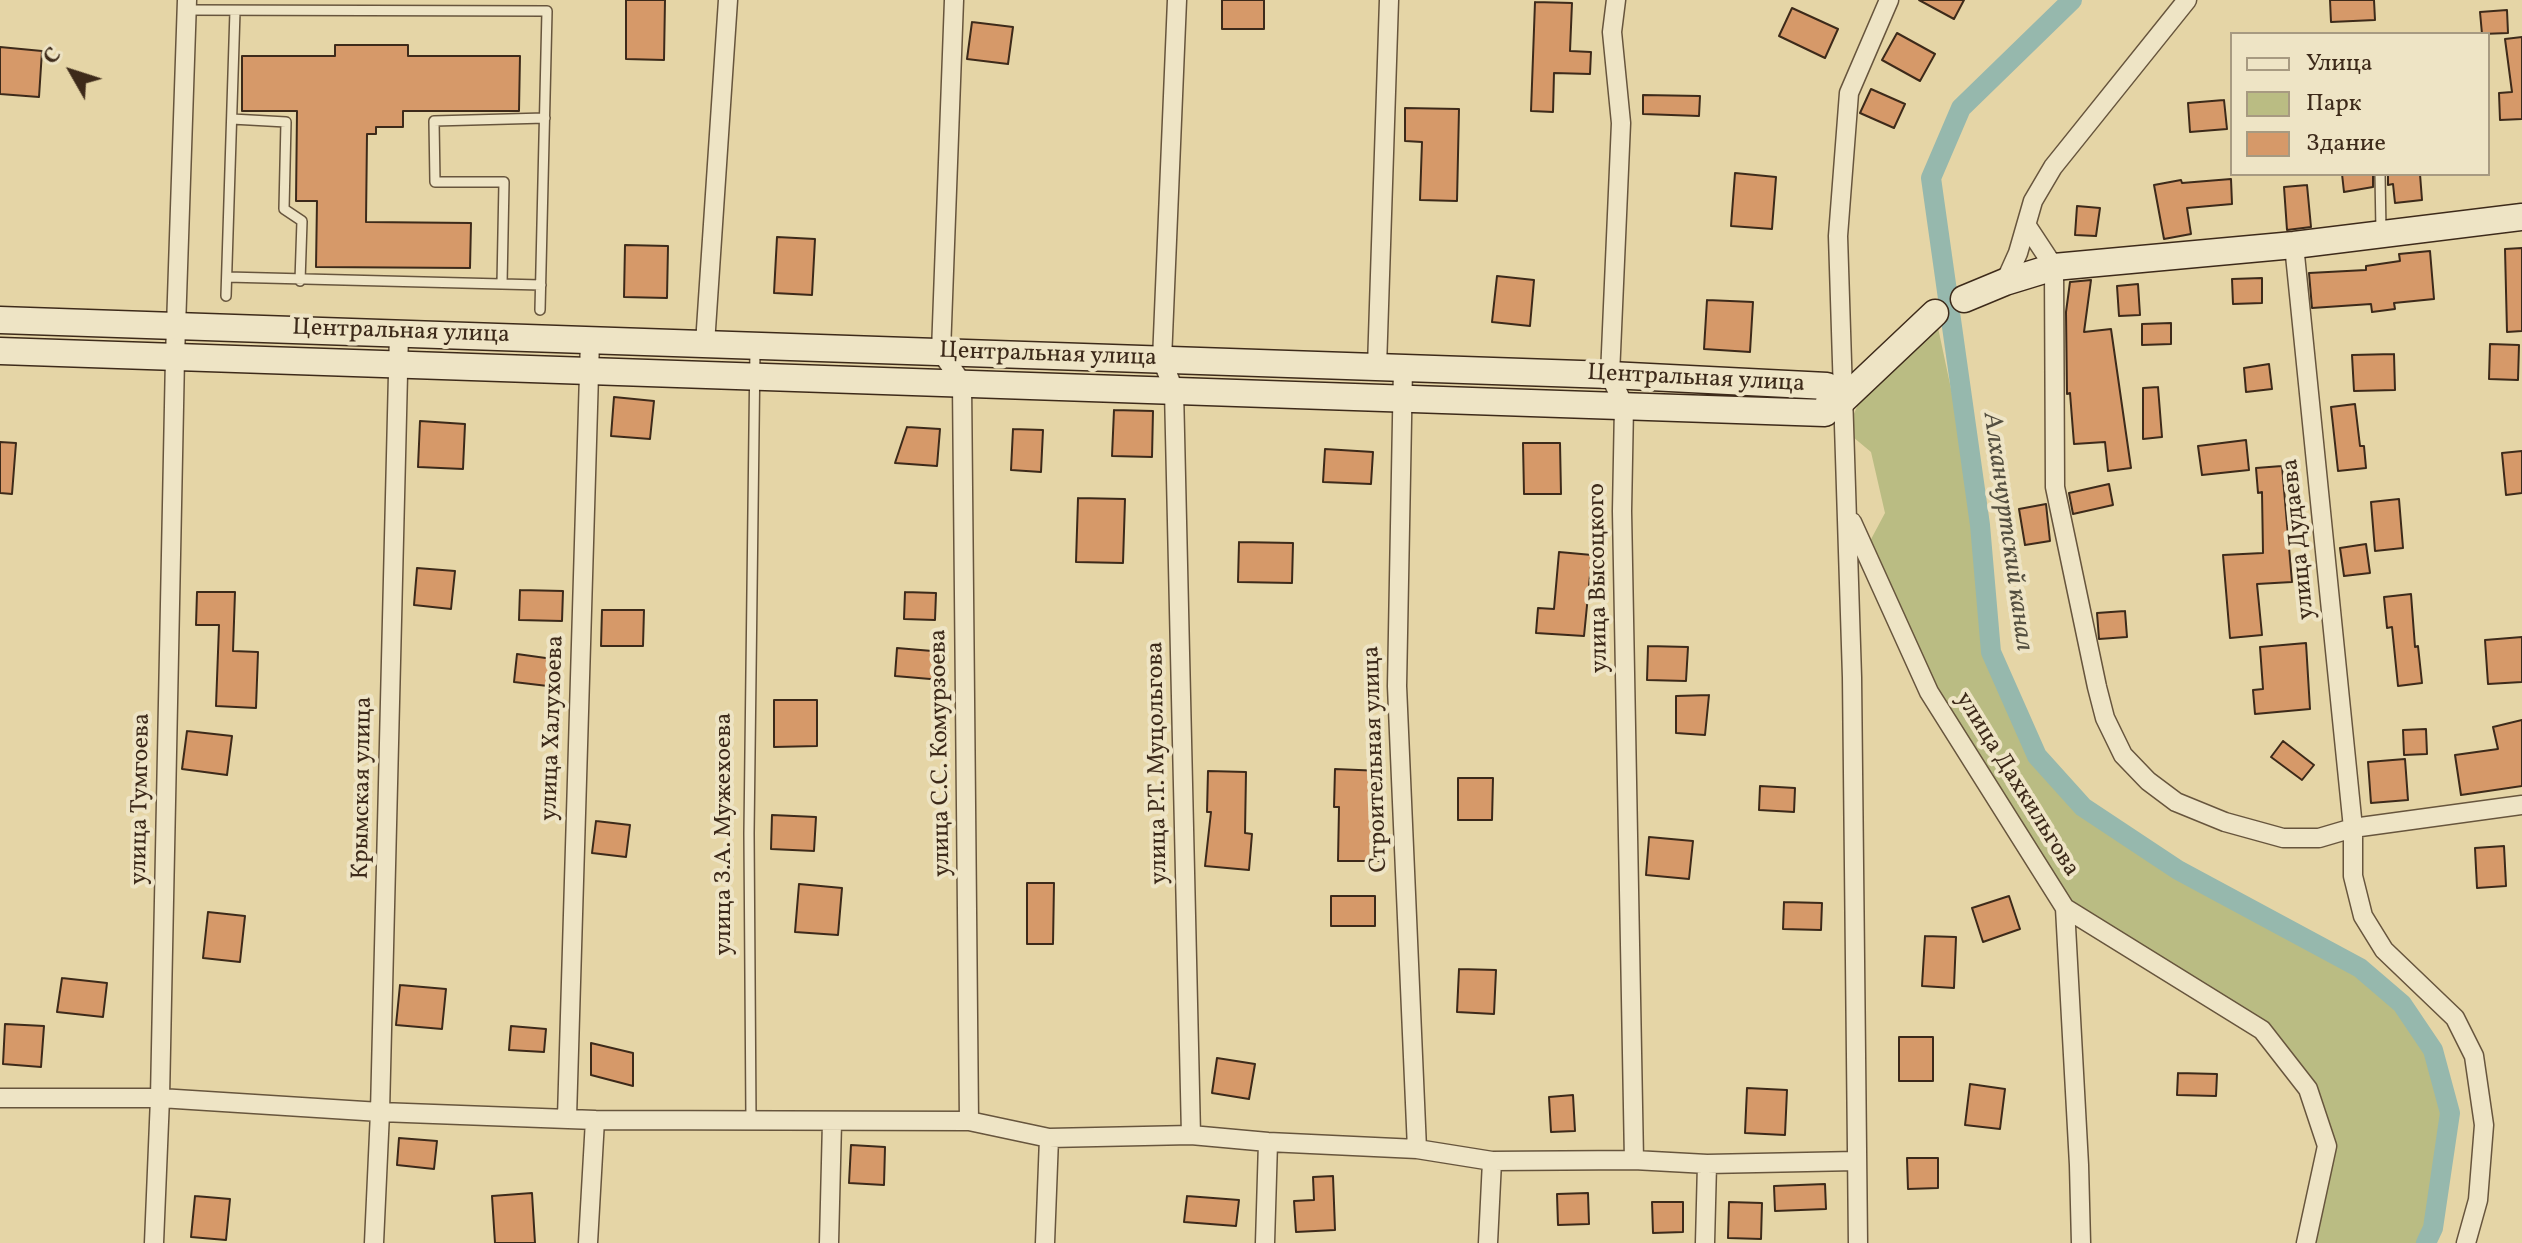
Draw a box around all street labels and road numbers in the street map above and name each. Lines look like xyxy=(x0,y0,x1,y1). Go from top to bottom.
street label: Центральная улица xyxy=(292,315,510,351)
street label: Центральная улица xyxy=(939,338,1157,374)
street label: Центральная улица xyxy=(1586,360,1806,400)
street label: улица Дудаева xyxy=(2277,457,2323,621)
street label: улица Высоцкого xyxy=(1584,483,1616,673)
street label: улица С.С. Комурзоева xyxy=(925,629,959,877)
street label: улица Халухоева xyxy=(536,635,572,821)
street label: улица Р.Т. Муцольгова xyxy=(1142,641,1176,885)
street label: Строительная улица xyxy=(1359,645,1395,873)
street label: улица Дахкильгова xyxy=(1947,687,2085,883)
street label: Крымская улица xyxy=(348,696,380,880)
street label: улица Тумгоева xyxy=(126,713,158,885)
street label: улица З.А. Мужехоева xyxy=(712,713,740,955)

